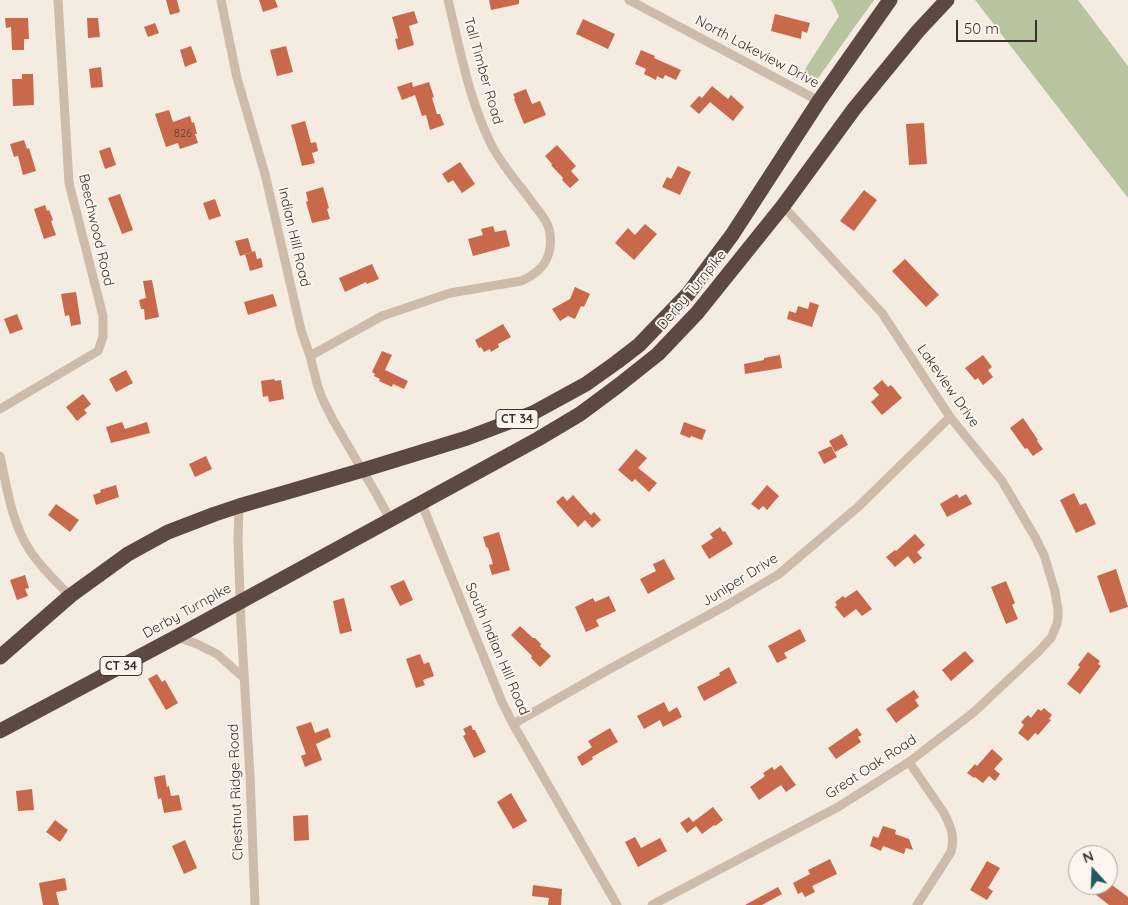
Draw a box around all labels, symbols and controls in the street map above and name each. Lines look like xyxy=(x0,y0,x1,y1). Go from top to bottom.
scale bar xyxy=(958,10,1039,42)
street label: North Lakeview Drive xyxy=(692,12,822,92)
street label: Tall Timber Road xyxy=(460,16,506,126)
text: 50 m xyxy=(964,19,999,38)
house number: 826 xyxy=(174,127,192,141)
street label: Beechwood Road xyxy=(75,172,117,288)
street label: Indian Hill Road xyxy=(274,186,314,288)
street label: Derby Turnpike xyxy=(654,247,730,333)
street label: Lakeview Drive xyxy=(913,341,983,431)
road number: CT 34 xyxy=(496,409,538,428)
street label: Juniper Drive xyxy=(699,550,781,610)
street label: Derby Turnpike xyxy=(140,580,234,642)
street label: South Indian Hill Road xyxy=(461,580,533,718)
road number: CT 34 xyxy=(100,656,142,676)
street label: Chestnut Ridge Road xyxy=(225,723,247,861)
street label: Great Oak Road xyxy=(822,731,920,803)
north arrow xyxy=(1068,845,1118,895)
text: N xyxy=(1080,847,1096,867)

